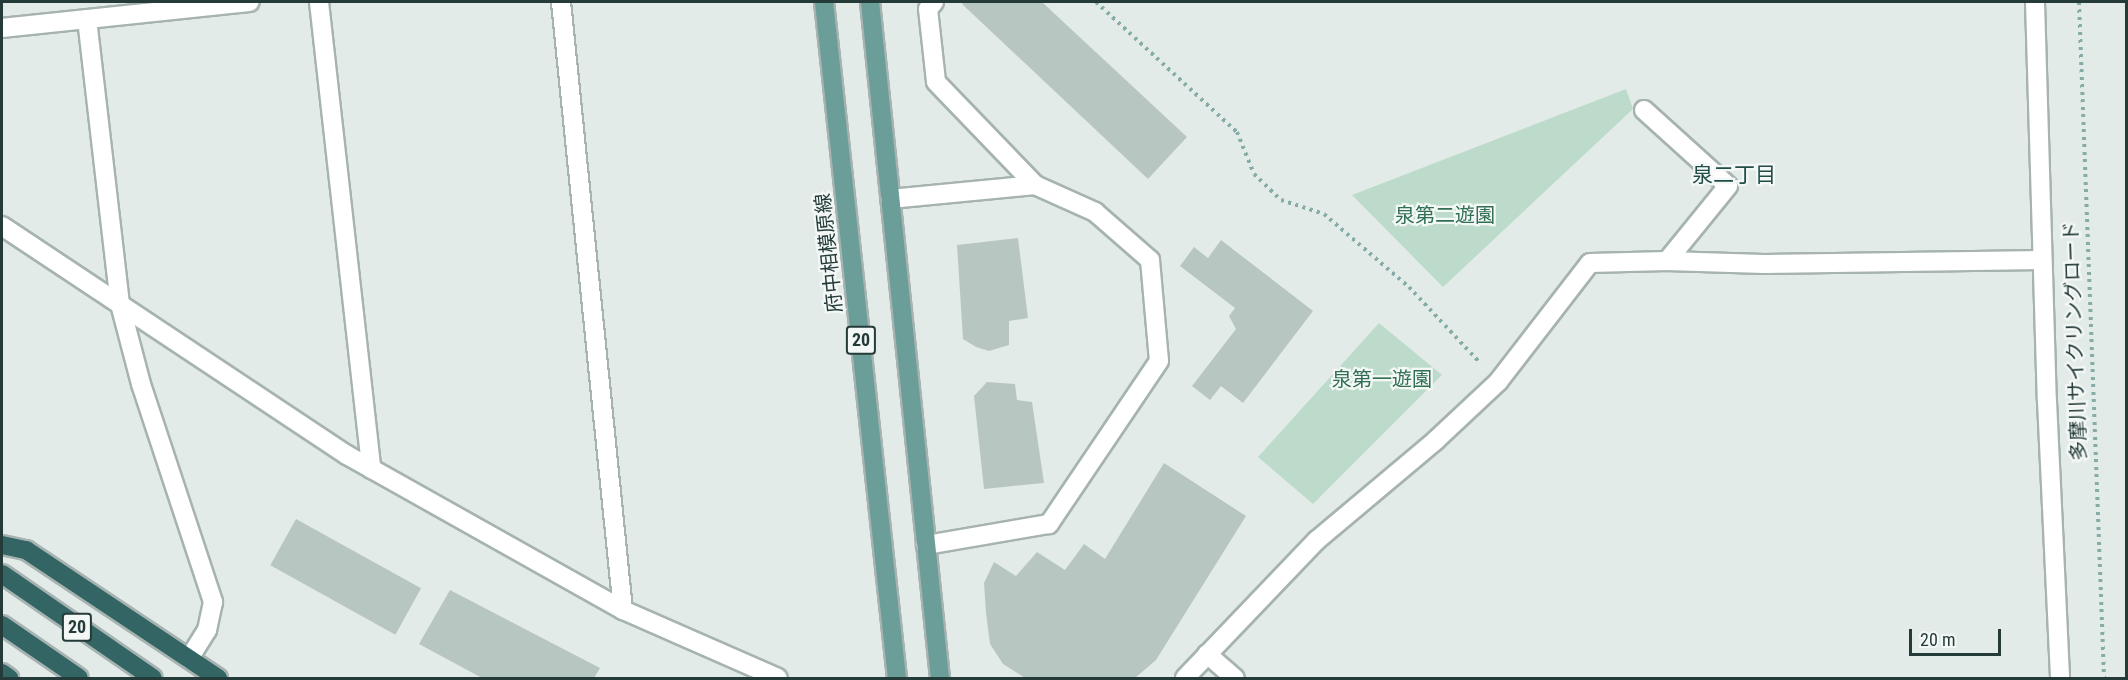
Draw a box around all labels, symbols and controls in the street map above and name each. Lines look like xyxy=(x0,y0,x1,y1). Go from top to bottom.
district label: 泉二丁目 xyxy=(1692,162,1776,188)
street label: 府中相模原線 xyxy=(811,192,847,314)
park label: 泉第二遊園 xyxy=(1395,203,1495,227)
street label: 多摩川サイクリングロード xyxy=(2059,221,2091,461)
road number: 20 xyxy=(844,325,878,355)
park label: 泉第一遊園 xyxy=(1332,367,1432,391)
road number: 20 xyxy=(60,612,94,642)
scale bar xyxy=(1912,617,2004,655)
text: 20 m xyxy=(1920,629,1955,650)

